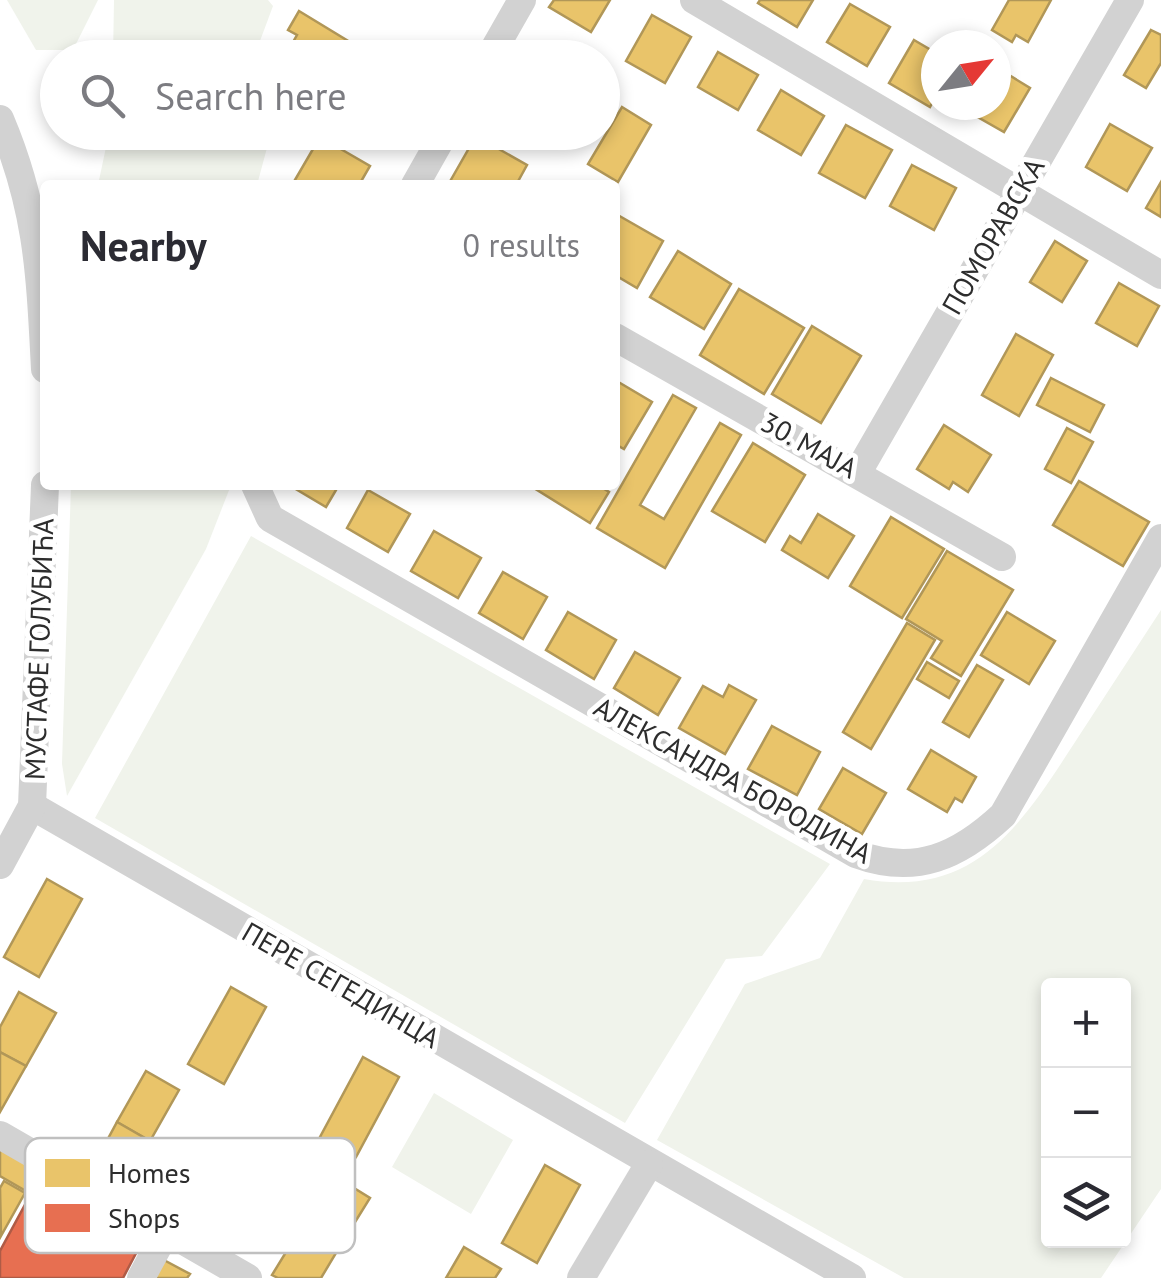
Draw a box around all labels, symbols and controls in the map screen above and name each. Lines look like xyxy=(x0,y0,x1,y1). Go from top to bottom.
north arrow xyxy=(921,30,1011,120)
search box xyxy=(40,40,620,150)
icon: search xyxy=(75,68,130,123)
text: Search here xyxy=(155,71,347,120)
street label: ПОМОРАВСКА xyxy=(933,150,1053,321)
text: Nearby xyxy=(80,218,207,273)
text: 0 results xyxy=(462,224,580,266)
street label: 30. МАЈА xyxy=(754,403,865,486)
street label: МУСТАФЕ ГОЛУБИЋА xyxy=(15,517,62,780)
street label: АЛЕКСАНДРА БОРОДИНА xyxy=(588,688,879,872)
street label: ПЕРЕ СЕГЕДИНЦА xyxy=(236,913,447,1056)
map controls xyxy=(1041,978,1131,1248)
button: + xyxy=(1041,978,1131,1068)
button: − xyxy=(1041,1068,1131,1158)
legend xyxy=(25,1138,355,1253)
text: Homes xyxy=(108,1154,191,1191)
button: layers xyxy=(1041,1158,1131,1248)
text: Shops xyxy=(108,1199,180,1236)

